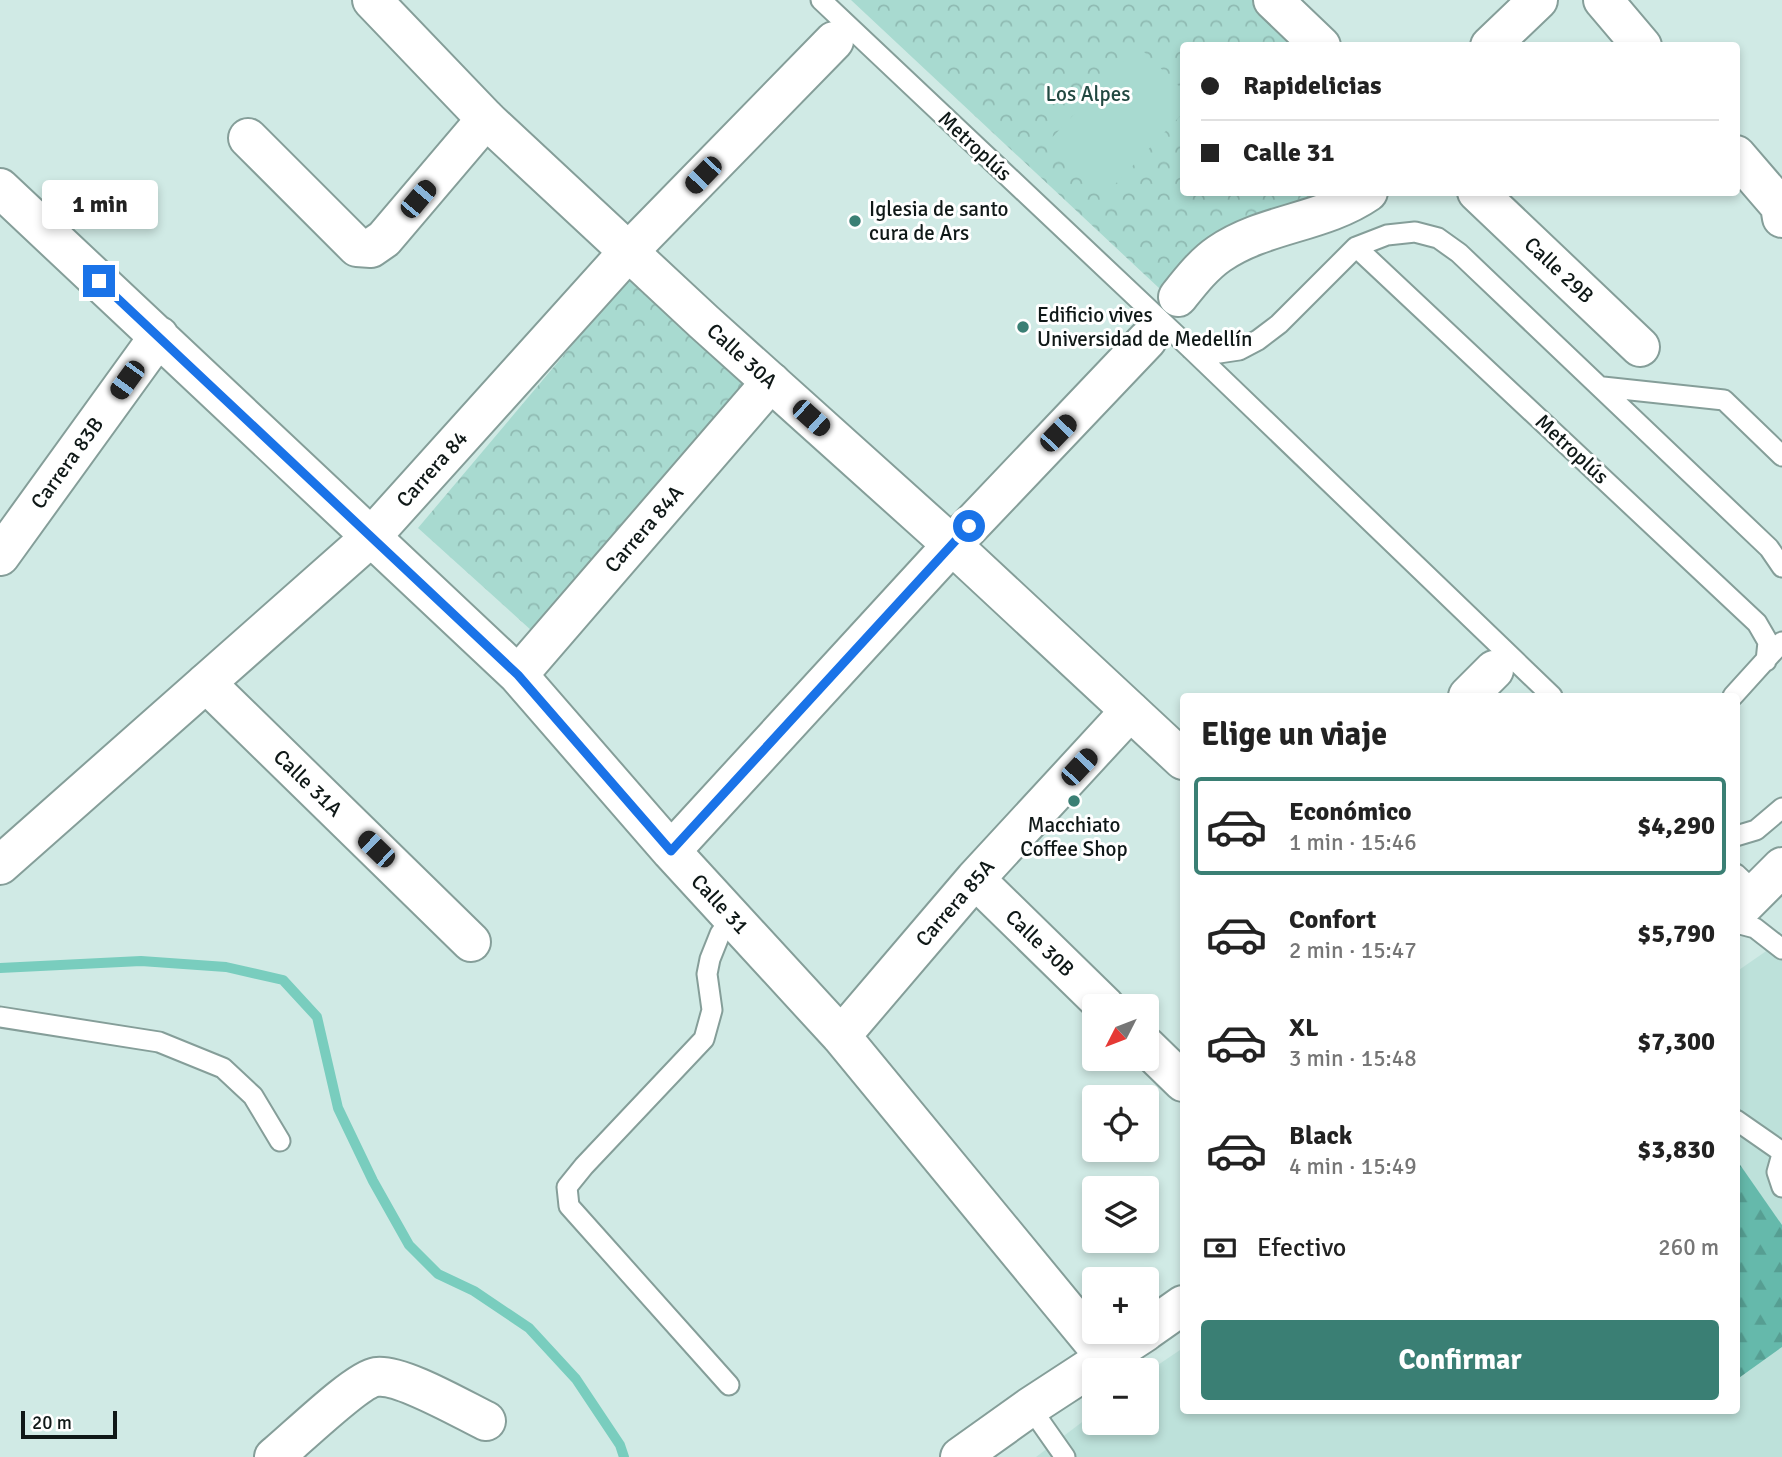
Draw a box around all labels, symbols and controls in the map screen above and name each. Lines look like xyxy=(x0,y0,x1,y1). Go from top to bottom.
text: Rapidelicias xyxy=(1243,70,1382,102)
park label: Los Alpes xyxy=(1046,81,1130,107)
street label: Metroplús xyxy=(933,106,1017,186)
text: Calle 31 xyxy=(1243,137,1335,169)
car xyxy=(681,153,726,197)
car xyxy=(397,176,440,222)
callout: 1 min xyxy=(41,180,157,229)
text: 1 min xyxy=(72,190,128,219)
place label: Iglesia de santo cura de Ars xyxy=(869,196,1009,246)
marker: Iglesia de santo cura de Ars xyxy=(847,213,863,229)
street label: Calle 29B xyxy=(1519,231,1599,309)
route end xyxy=(83,265,115,297)
place label: Edificio vives Universidad de Medellín xyxy=(1037,302,1252,352)
street label: Calle 30A xyxy=(701,318,783,394)
marker: Edificio vives Universidad de Medellín xyxy=(1015,319,1031,335)
car xyxy=(107,357,148,403)
car xyxy=(789,396,834,440)
street label: Metroplús xyxy=(1530,409,1614,489)
car xyxy=(1036,411,1081,455)
street label: Carrera 83B xyxy=(25,412,109,514)
street label: Carrera 84 xyxy=(391,425,473,513)
street label: Carrera 84A xyxy=(599,480,689,578)
route start xyxy=(953,510,985,542)
text: Elige un viaje xyxy=(1201,715,1387,754)
street label: Calle 31A xyxy=(268,744,348,822)
car xyxy=(1057,744,1102,790)
marker: Macchiato Coffee Shop xyxy=(1066,793,1082,809)
icon: car xyxy=(1205,795,1268,858)
text: Económico xyxy=(1289,796,1412,828)
text: $4,290 xyxy=(1637,810,1715,842)
place label: Macchiato Coffee Shop xyxy=(1020,812,1128,862)
car xyxy=(354,827,399,871)
text: 1 min · 15:46 xyxy=(1289,828,1417,857)
street label: Carrera 85A xyxy=(910,854,1000,952)
street label: Calle 31 xyxy=(686,868,754,940)
icon: car xyxy=(1205,903,1268,966)
street label: Calle 30B xyxy=(1000,904,1080,982)
text: Confort xyxy=(1289,904,1376,936)
text: $5,790 xyxy=(1637,918,1715,950)
text: 2 min · 15:47 xyxy=(1289,936,1417,965)
north arrow xyxy=(1082,994,1158,1071)
map controls xyxy=(1082,994,1159,1435)
icon: car xyxy=(1205,1011,1268,1074)
text: XL xyxy=(1289,1012,1319,1044)
text: $7,300 xyxy=(1637,1026,1715,1058)
text: 3 min · 15:48 xyxy=(1289,1044,1417,1073)
button: locate xyxy=(1082,1085,1159,1162)
icon: car xyxy=(1205,1119,1268,1182)
text: Black xyxy=(1289,1120,1352,1152)
text: $3,830 xyxy=(1637,1134,1715,1166)
text: 4 min · 15:49 xyxy=(1289,1152,1417,1181)
button: layers xyxy=(1082,1176,1159,1253)
icon: cash xyxy=(1201,1229,1239,1267)
text: Efectivo xyxy=(1257,1232,1346,1264)
text: 260 m xyxy=(1658,1233,1719,1262)
button: + xyxy=(1082,1267,1159,1344)
button: Confirmar xyxy=(1201,1320,1719,1400)
button: − xyxy=(1082,1358,1159,1435)
scale bar xyxy=(21,1408,117,1440)
text: 20 m xyxy=(32,1411,72,1435)

